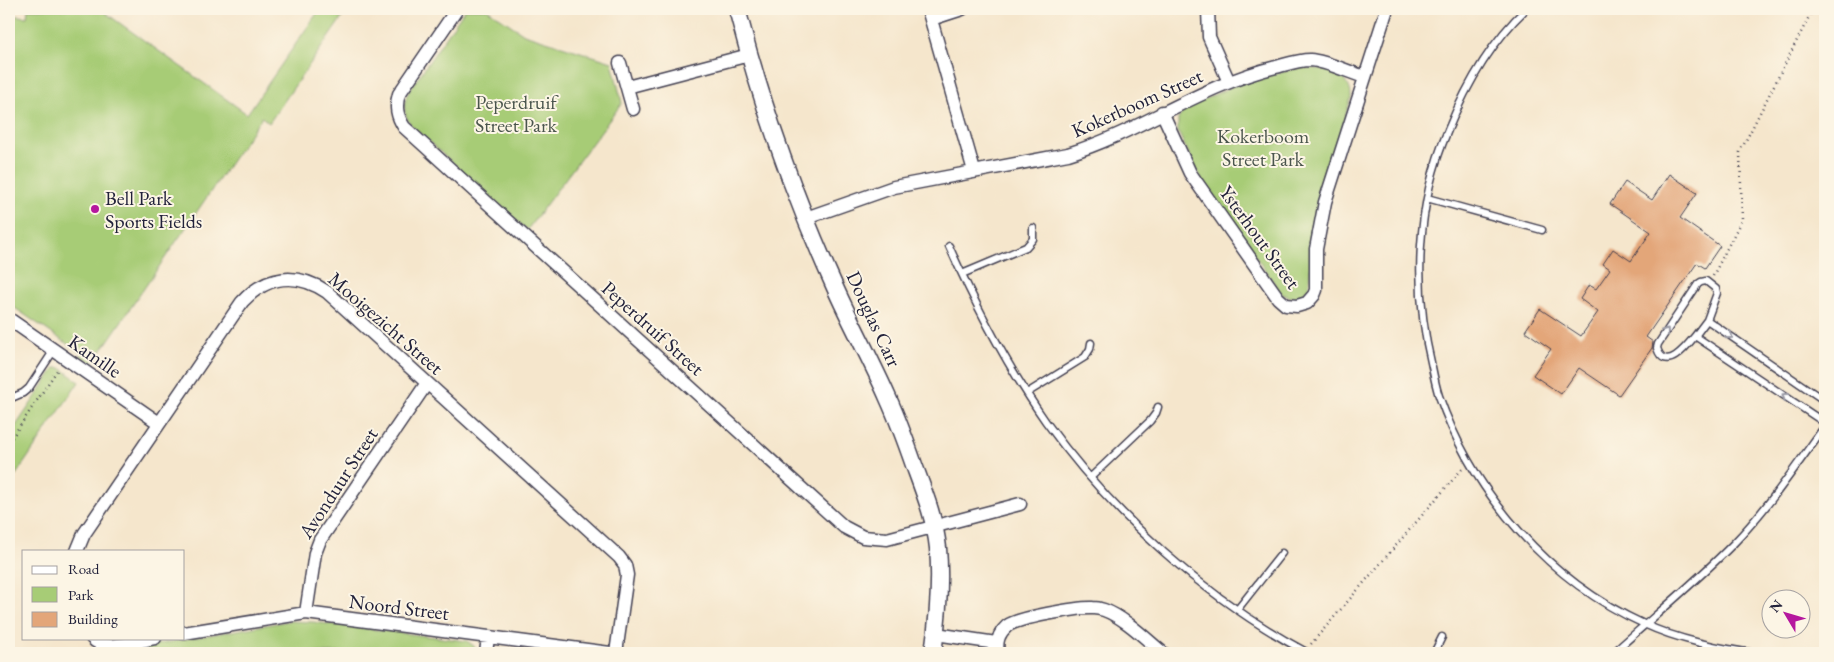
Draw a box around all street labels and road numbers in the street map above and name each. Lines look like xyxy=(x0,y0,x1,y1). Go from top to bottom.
street label: Kokerboom Street xyxy=(1067,62,1207,143)
street label: Ysterhout Street xyxy=(1214,180,1307,295)
street label: Mooigezicht Street xyxy=(323,266,449,380)
street label: Douglas Carr xyxy=(840,267,908,371)
street label: Peperdruif Street xyxy=(596,275,710,381)
street label: Kamille xyxy=(63,328,127,384)
street label: Avonduur Street xyxy=(292,422,384,544)
street label: Noord Street xyxy=(348,588,451,626)

